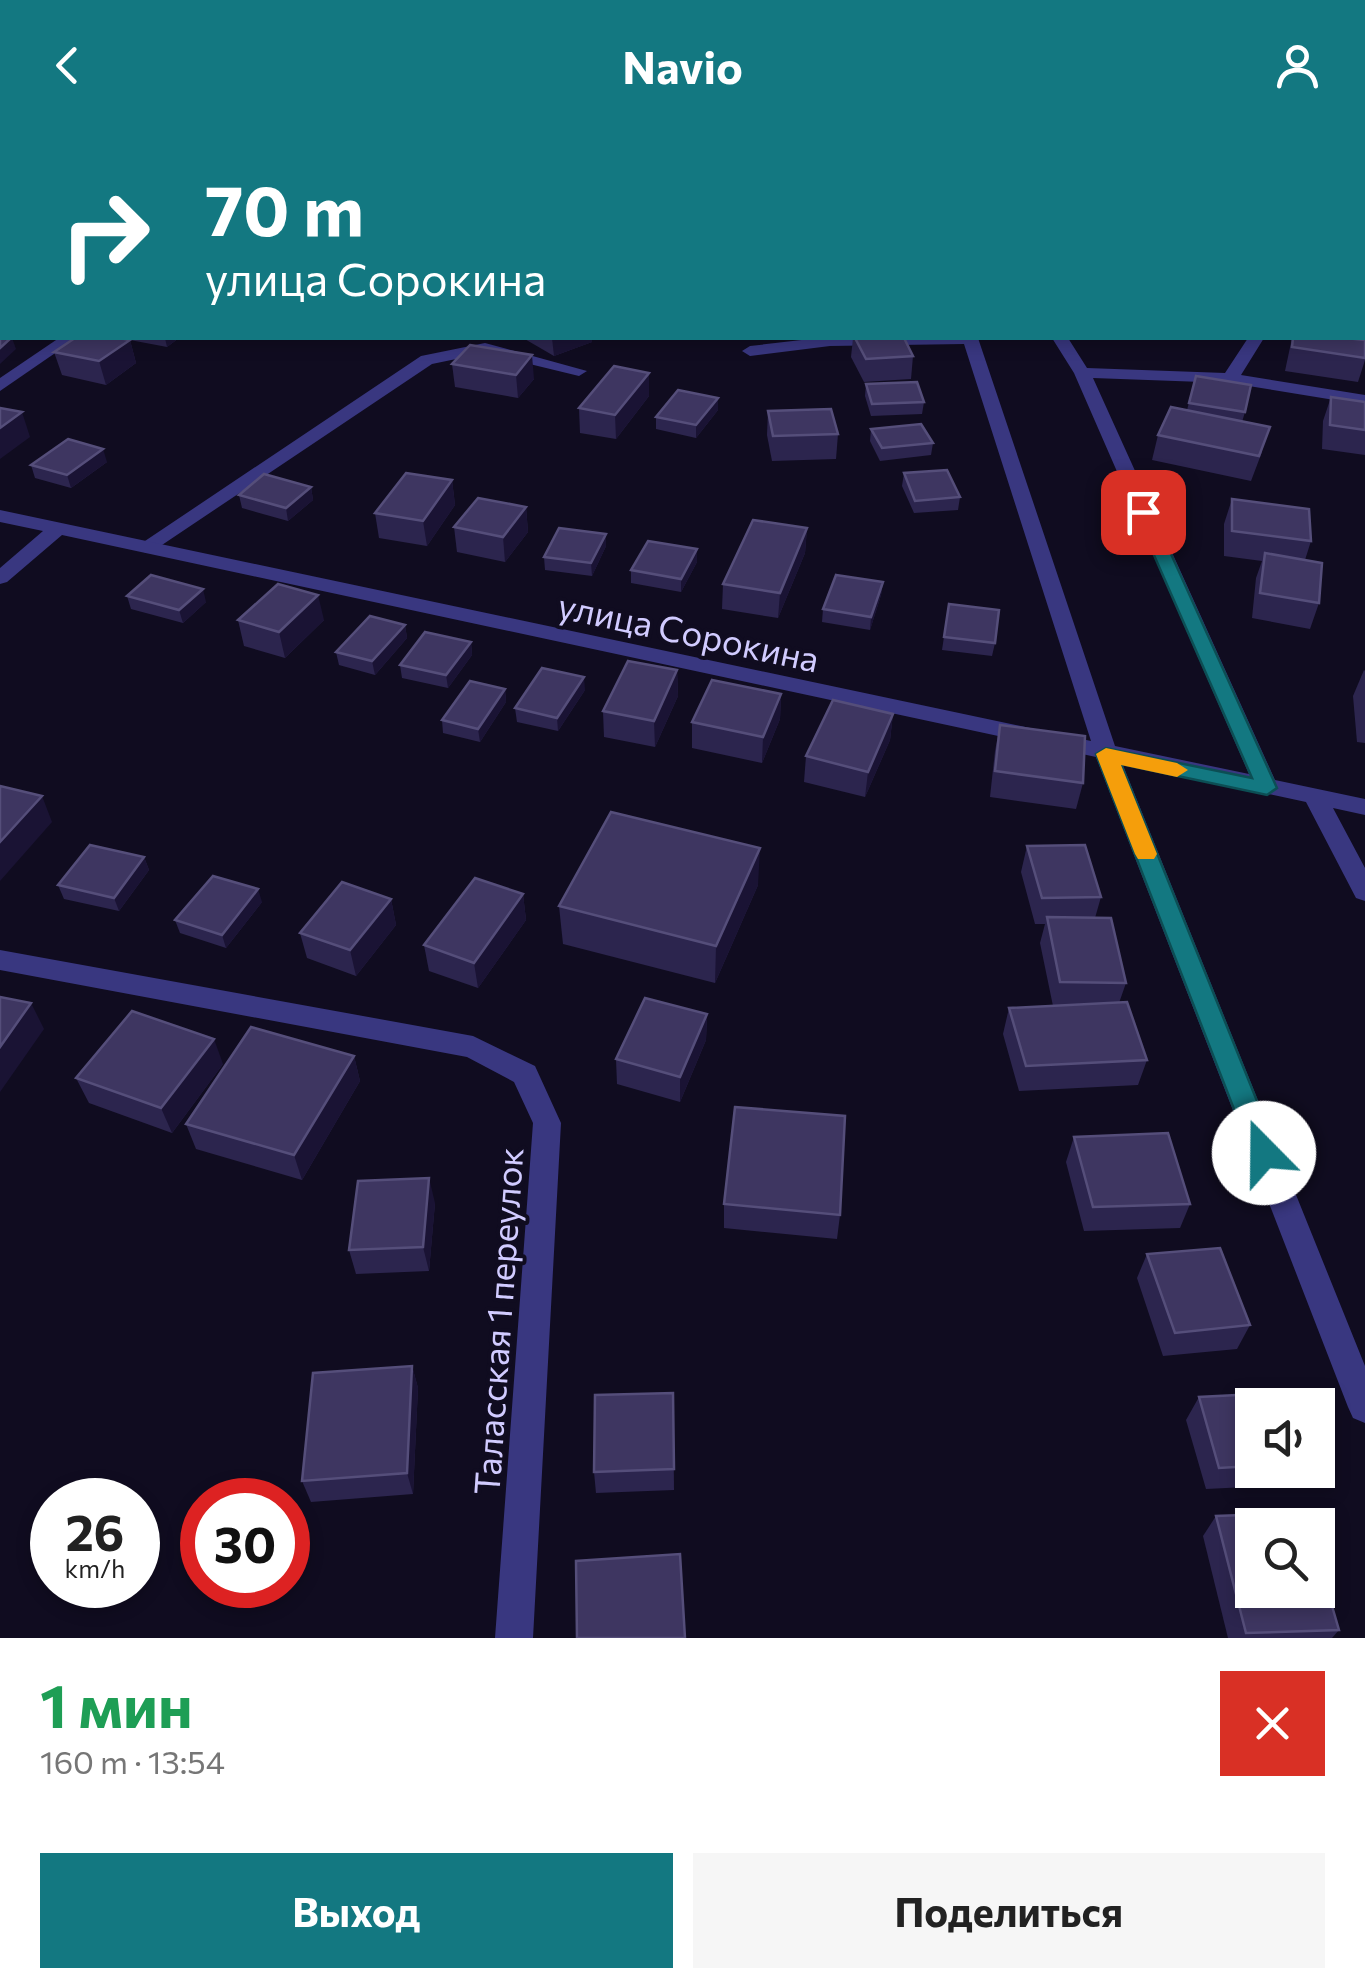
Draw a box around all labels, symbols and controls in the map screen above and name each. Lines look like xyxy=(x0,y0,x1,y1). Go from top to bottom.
icon: back xyxy=(40,38,95,93)
text: Navio xyxy=(622,38,743,93)
icon: person xyxy=(1270,38,1325,93)
text: 70 m xyxy=(205,165,364,250)
icon: right xyxy=(40,170,170,300)
text: улица Сорокина xyxy=(205,250,546,305)
pin xyxy=(1101,470,1186,555)
icon: arrive xyxy=(1116,485,1171,540)
street label: улица Сорокина xyxy=(555,582,823,680)
position arrow xyxy=(1212,1101,1316,1205)
street label: Таласская 1 переулок xyxy=(463,1146,531,1496)
map controls xyxy=(1235,1388,1335,1608)
button: sound xyxy=(1235,1388,1335,1488)
speed limit sign: 30 xyxy=(180,1478,310,1608)
text: 26 xyxy=(65,1500,124,1561)
button: search xyxy=(1235,1508,1335,1608)
text: km/h xyxy=(65,1553,125,1583)
text: 1 мин xyxy=(40,1667,193,1740)
button: close xyxy=(1220,1671,1325,1776)
text: 160 m · 13:54 xyxy=(40,1741,225,1781)
button: Выход xyxy=(40,1853,673,1968)
button: Поделиться xyxy=(693,1853,1325,1968)

